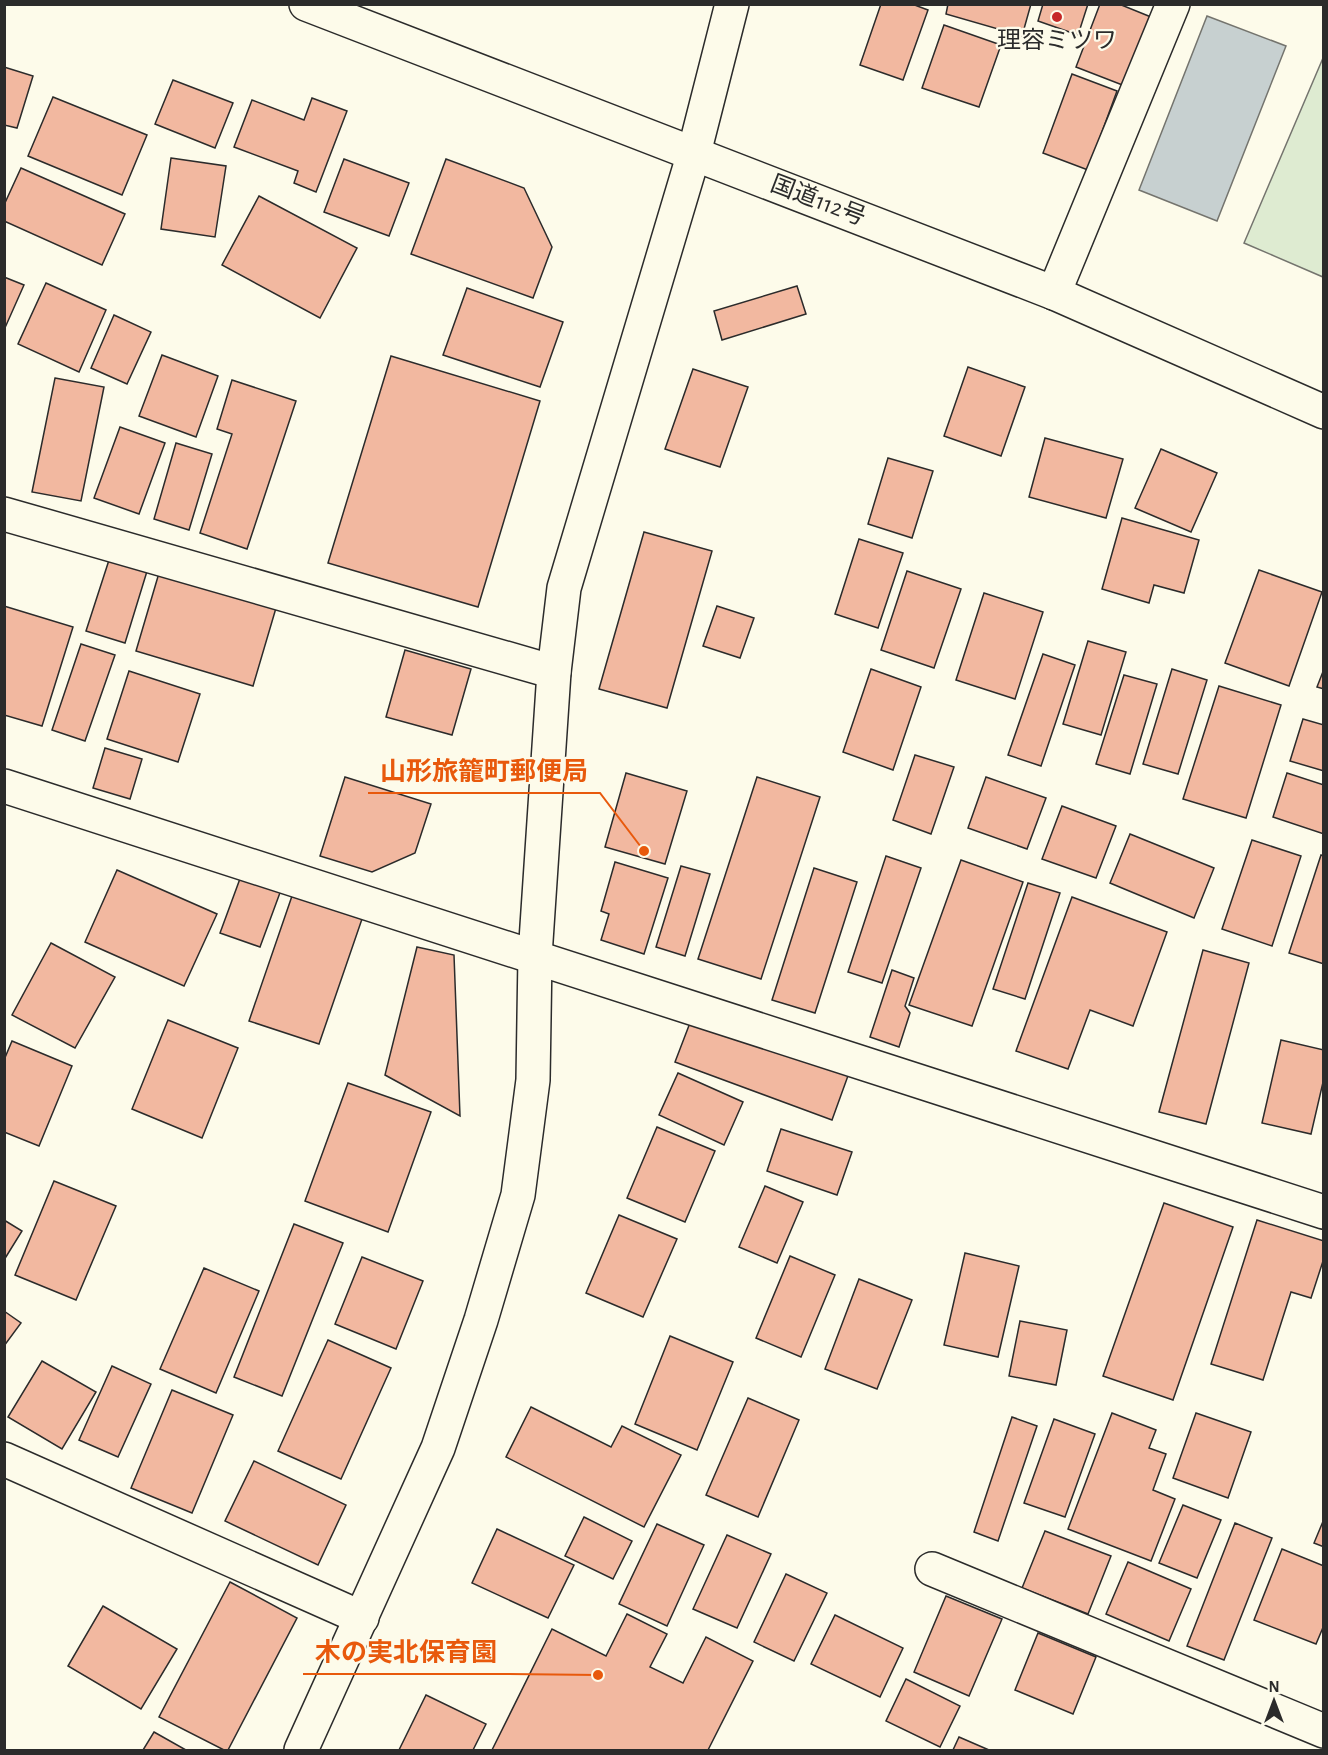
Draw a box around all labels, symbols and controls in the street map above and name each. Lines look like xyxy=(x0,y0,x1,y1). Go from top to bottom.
marker: 理容ミツワ xyxy=(1050,10,1064,24)
place label: 理容ミツワ xyxy=(997,27,1117,53)
street label: 国道112号 xyxy=(767,170,869,230)
callout: 山形旅籠町郵便局 xyxy=(368,749,600,793)
text: 山形旅籠町郵便局 xyxy=(380,757,588,785)
callout: 木の実北保育園 xyxy=(303,1630,509,1674)
text: 木の実北保育園 xyxy=(315,1638,497,1666)
north arrow xyxy=(1244,1671,1304,1731)
text: N xyxy=(1268,1679,1280,1695)

